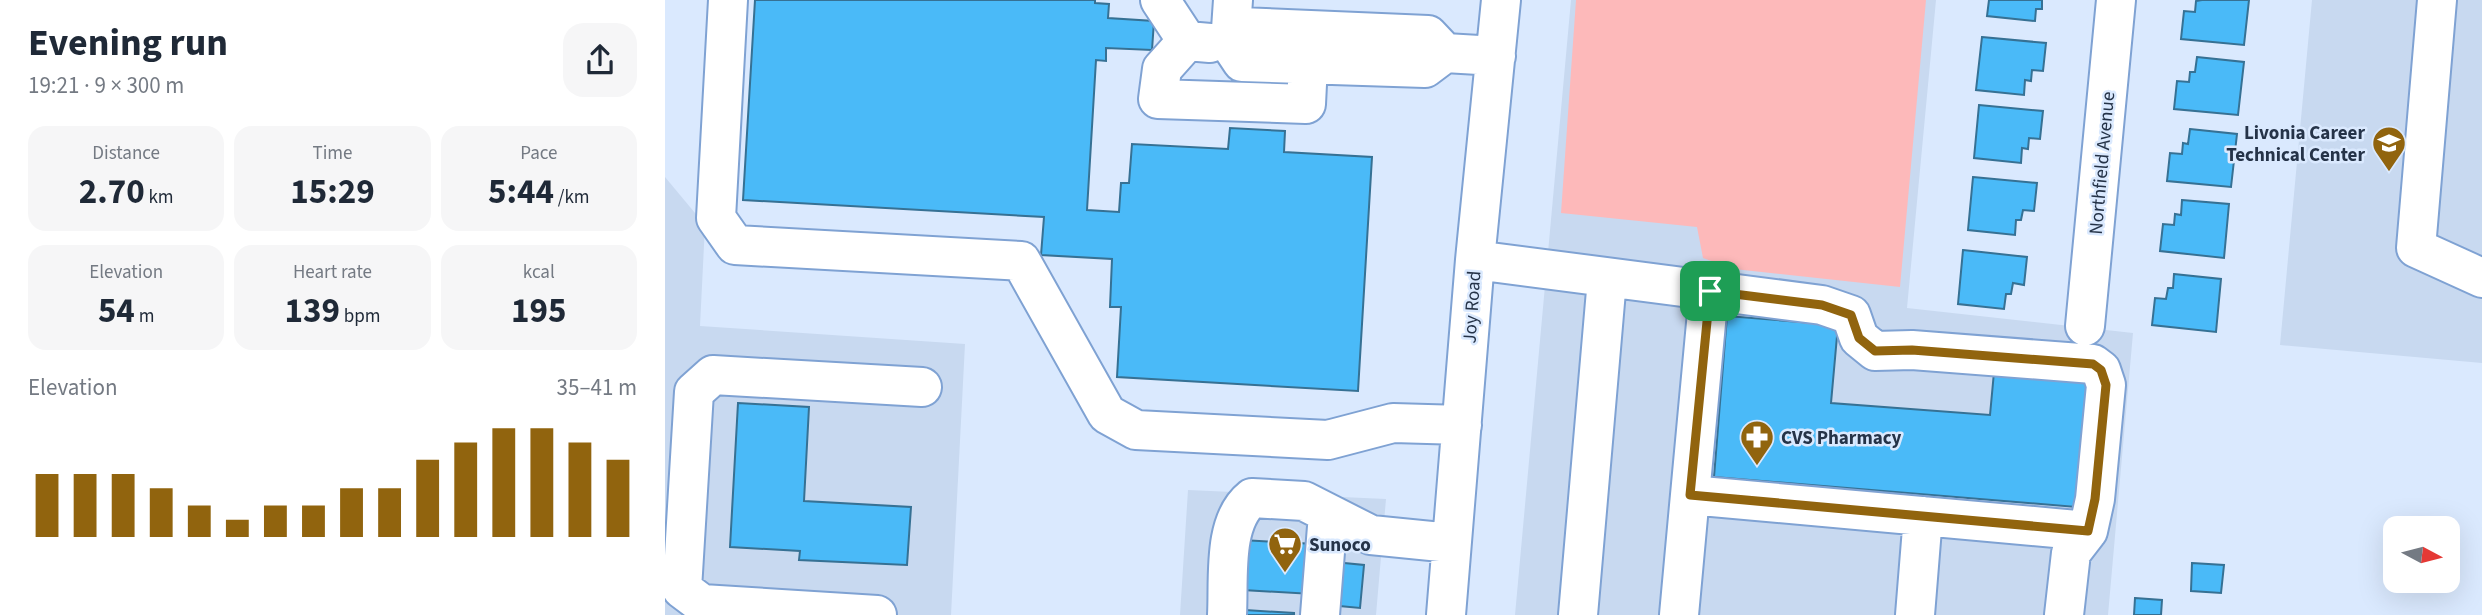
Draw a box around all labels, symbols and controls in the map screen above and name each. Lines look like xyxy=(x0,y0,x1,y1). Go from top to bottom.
text: Evening run xyxy=(28,16,228,70)
button: share xyxy=(563,23,637,97)
text: 19:21 · 9 × 300 m xyxy=(28,69,184,102)
street label: Northfield Avenue xyxy=(2083,91,2122,236)
place label: Livonia Career Technical Center xyxy=(2226,120,2365,169)
school or university icon: Livonia Career Technical Center xyxy=(2370,124,2408,173)
text: Distance xyxy=(92,140,160,167)
text: Time xyxy=(312,140,353,167)
text: Pace xyxy=(520,140,557,167)
text: 2.70 xyxy=(79,167,145,217)
text: 15:29 xyxy=(290,167,375,217)
text: 5:44 xyxy=(488,167,554,217)
text: km xyxy=(145,184,174,211)
text: /km xyxy=(554,184,590,211)
text: Elevation xyxy=(89,259,163,286)
text: Heart rate xyxy=(293,259,372,286)
text: kcal xyxy=(523,259,555,286)
pin xyxy=(1680,261,1740,321)
street label: Joy Road xyxy=(1456,270,1489,344)
icon: arrive xyxy=(1691,272,1729,310)
text: 54 xyxy=(98,286,135,336)
text: 139 xyxy=(284,286,340,336)
text: 195 xyxy=(511,286,567,336)
text: m xyxy=(135,303,154,330)
text: bpm xyxy=(340,303,381,330)
text: Elevation xyxy=(28,371,118,404)
text: 35–41 m xyxy=(557,371,637,404)
pharmacy icon: CVS Pharmacy xyxy=(1738,418,1776,467)
place label: CVS Pharmacy xyxy=(1781,425,1902,452)
north arrow xyxy=(2383,516,2461,593)
map controls xyxy=(2383,516,2460,593)
supermarket icon: Sunoco xyxy=(1266,525,1304,574)
place label: Sunoco xyxy=(1309,532,1371,559)

